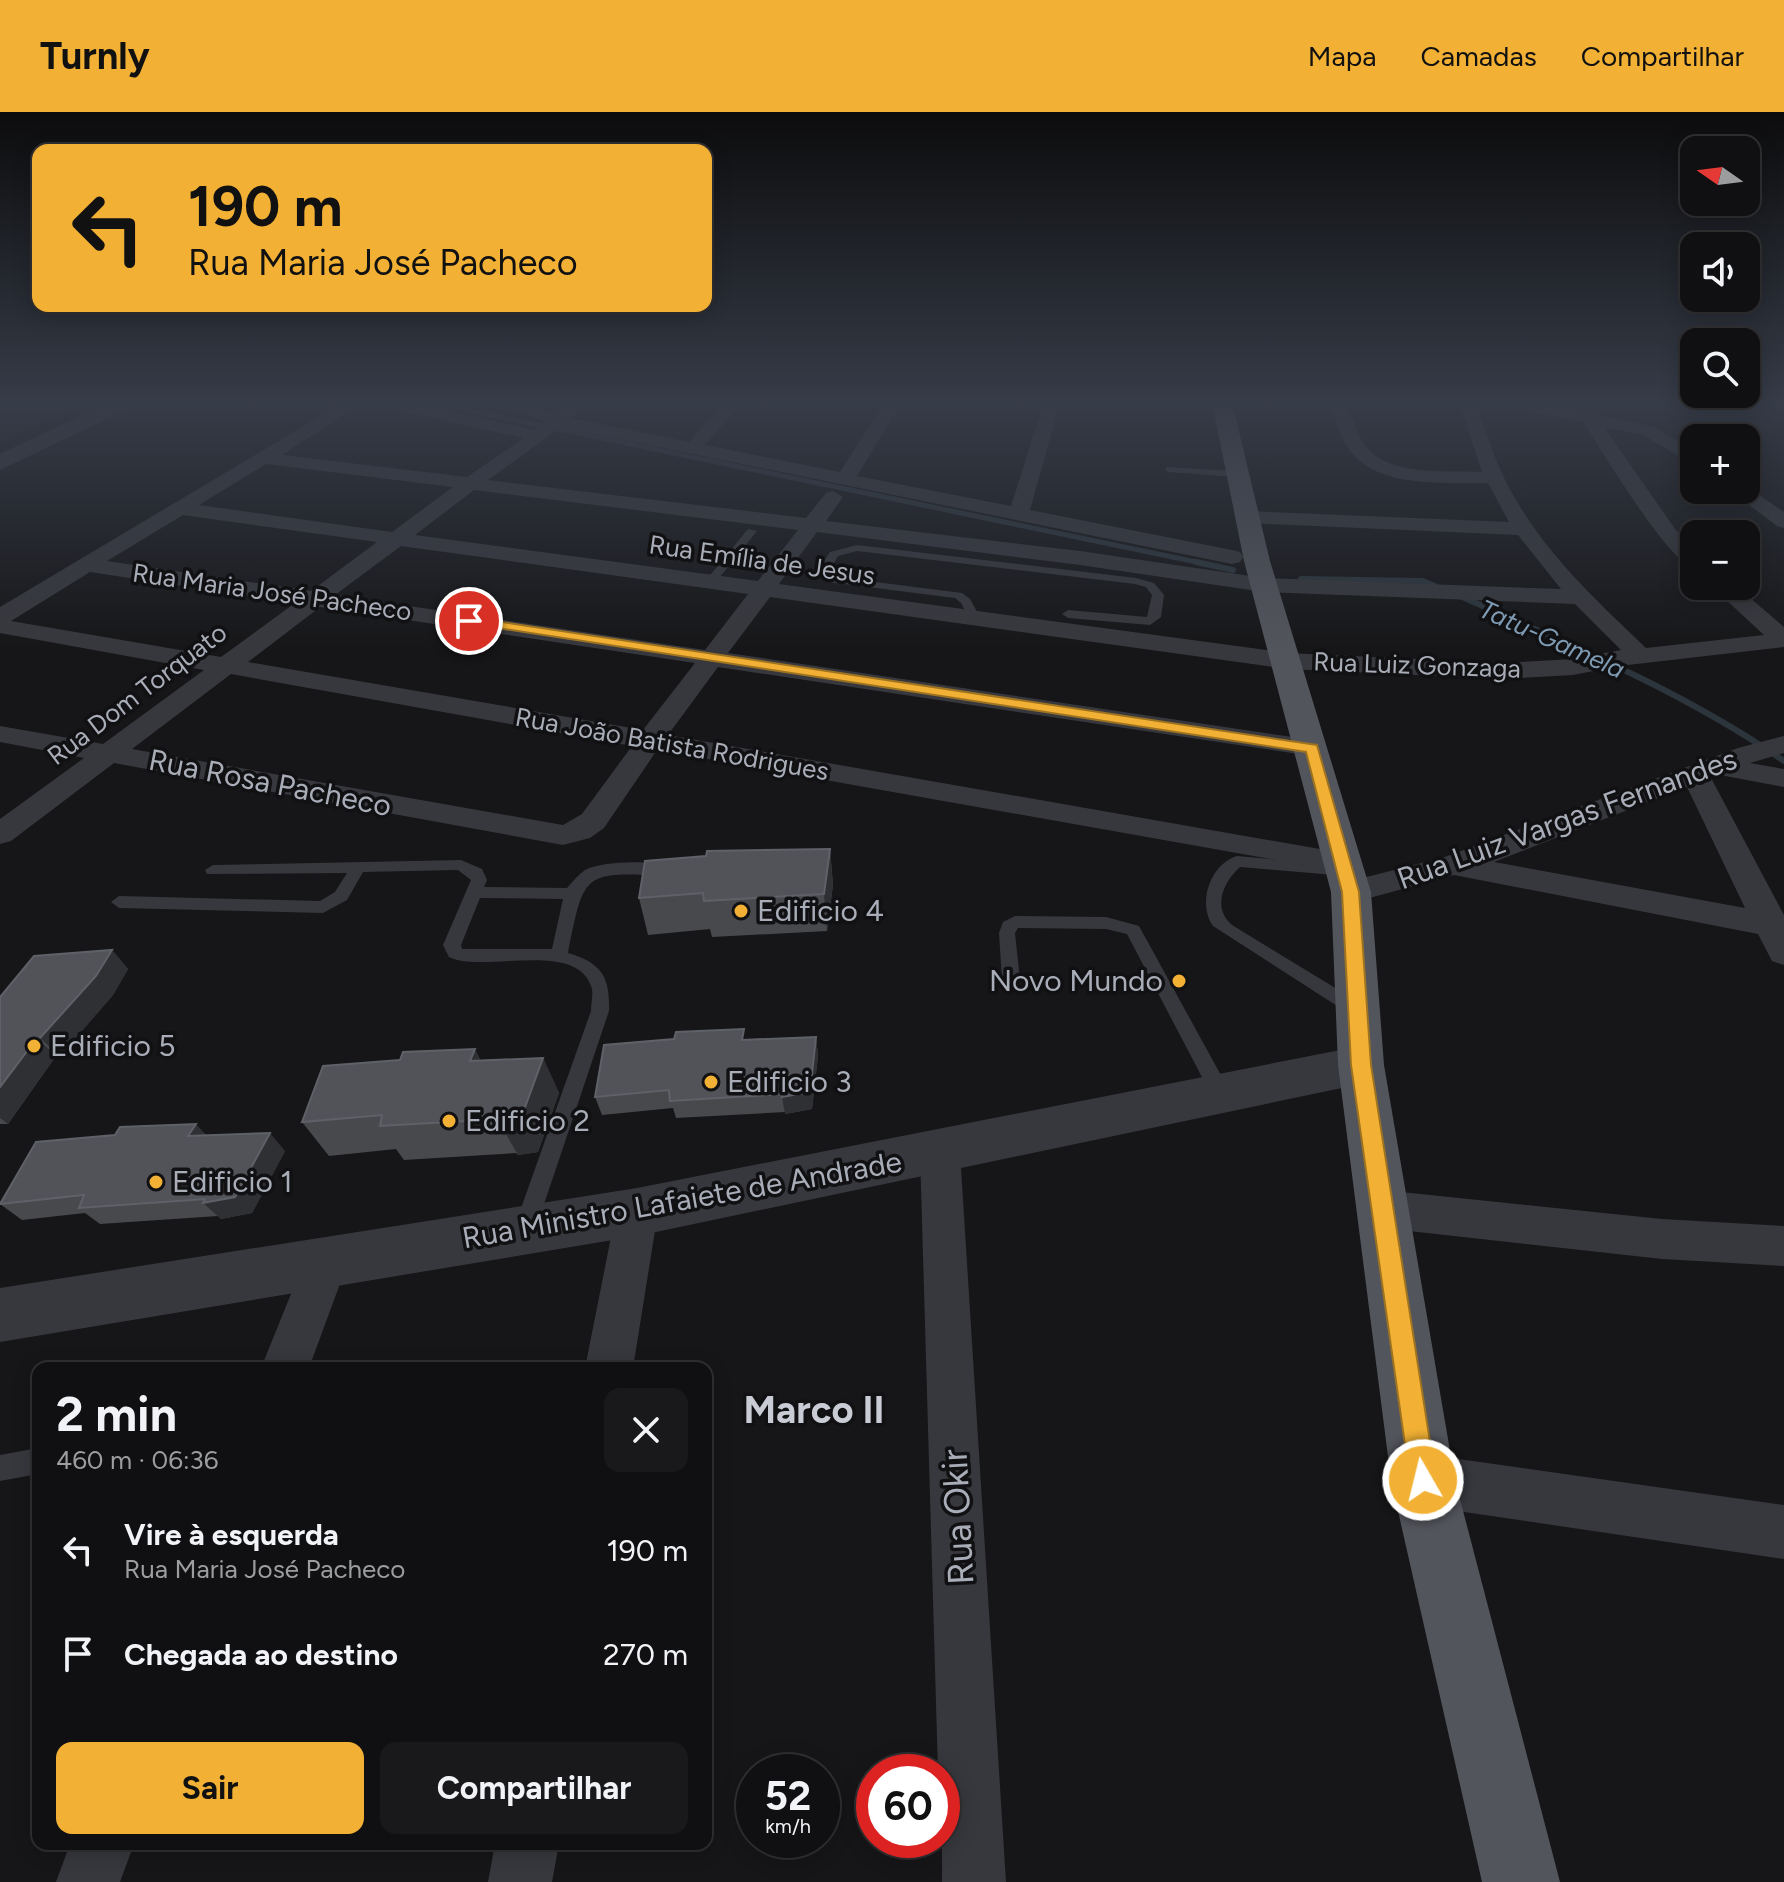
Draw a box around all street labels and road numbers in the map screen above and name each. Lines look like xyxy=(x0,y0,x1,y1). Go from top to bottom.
street label: Rua Emília de Jesus xyxy=(647,528,877,592)
street label: Rua Maria José Pacheco xyxy=(130,557,414,627)
street label: Rua Dom Torquato xyxy=(41,616,233,772)
street label: Rua Luiz Gonzaga xyxy=(1313,645,1521,685)
street label: Rua João Batista Rodrigues xyxy=(513,701,831,787)
street label: Rua Luiz Vargas Fernandes xyxy=(1392,740,1742,897)
street label: Rua Rosa Pacheco xyxy=(146,741,395,824)
street label: Rua Ministro Lafaiete de Andrade xyxy=(459,1143,904,1256)
street label: Rua Okir xyxy=(932,1448,983,1586)

